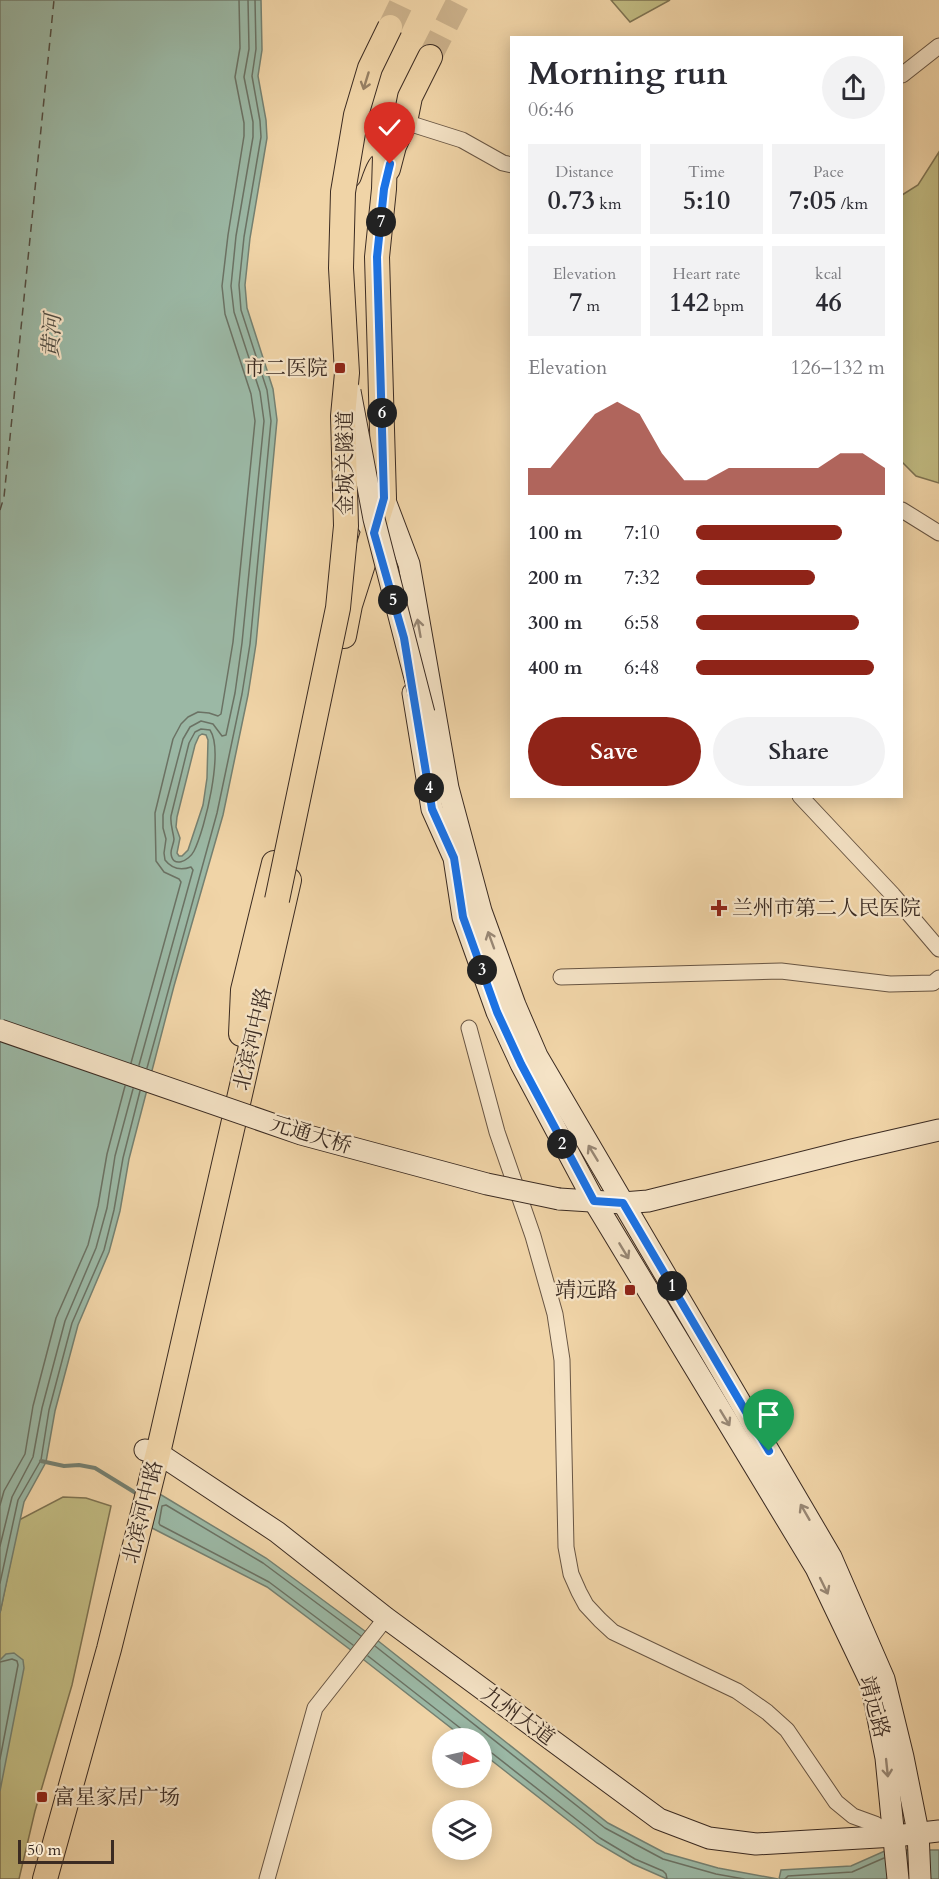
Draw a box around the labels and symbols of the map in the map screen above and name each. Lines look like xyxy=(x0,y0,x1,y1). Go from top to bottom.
one-way arrow xyxy=(360,71,371,90)
pin xyxy=(364,102,415,164)
pin: 7 xyxy=(366,207,396,237)
water label: 黄河 xyxy=(36,309,68,359)
place label: 市二医院 xyxy=(244,354,328,383)
marker: 市二医院 xyxy=(333,361,347,375)
pin: 6 xyxy=(367,398,397,428)
street label: 金城关隧道 xyxy=(331,411,360,516)
pin: 5 xyxy=(378,585,408,615)
one-way arrow xyxy=(413,618,424,638)
pin: 4 xyxy=(414,773,444,803)
place label: 兰州市第二人民医院 xyxy=(732,894,921,923)
marker: 兰州市第二人民医院 xyxy=(710,899,728,917)
one-way arrow xyxy=(485,931,496,950)
pin: 3 xyxy=(467,955,497,985)
street label: 北滨河中路 xyxy=(227,985,279,1093)
street label: 元通大桥 xyxy=(267,1109,355,1161)
pin: 2 xyxy=(547,1129,577,1159)
one-way arrow xyxy=(587,1145,599,1162)
one-way arrow xyxy=(619,1242,631,1259)
pin: 1 xyxy=(657,1271,687,1301)
place label: 靖远路 xyxy=(555,1276,618,1305)
marker: 靖远路 xyxy=(623,1283,637,1297)
pin xyxy=(743,1389,794,1451)
one-way arrow xyxy=(720,1409,732,1426)
street label: 北滨河中路 xyxy=(116,1458,170,1566)
one-way arrow xyxy=(798,1504,810,1521)
one-way arrow xyxy=(819,1576,831,1594)
street label: 靖远路 xyxy=(852,1673,896,1741)
street label: 九州大道 xyxy=(475,1680,561,1752)
north arrow xyxy=(432,1728,492,1788)
one-way arrow xyxy=(882,1758,893,1778)
place label: 富星家居广场 xyxy=(54,1783,180,1812)
marker: 富星家居广场 xyxy=(35,1790,49,1804)
scale bar xyxy=(18,1837,114,1864)

